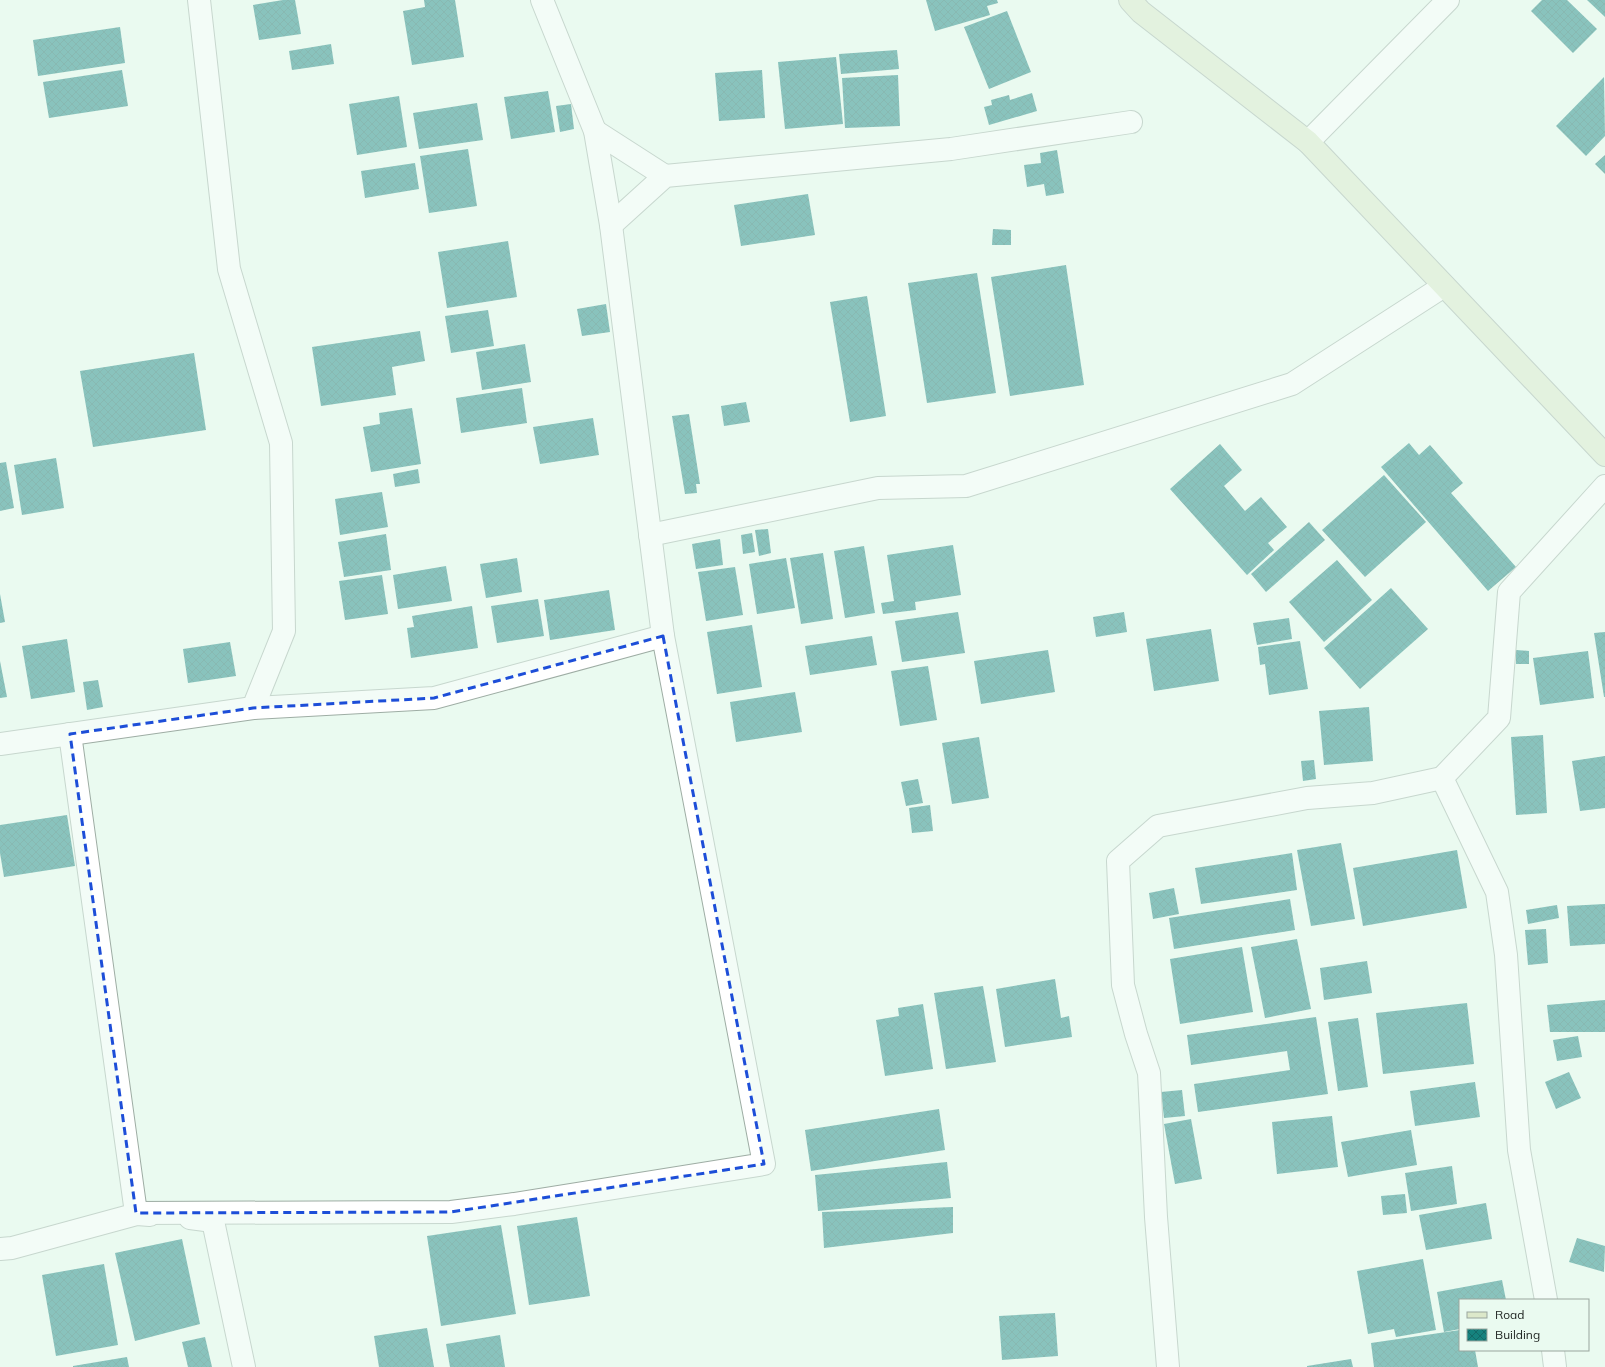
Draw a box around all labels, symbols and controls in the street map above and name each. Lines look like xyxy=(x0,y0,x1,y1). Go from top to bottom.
legend xyxy=(1459,1299,1589,1351)
text: Road xyxy=(1495,1307,1524,1322)
text: Building xyxy=(1495,1327,1540,1342)

